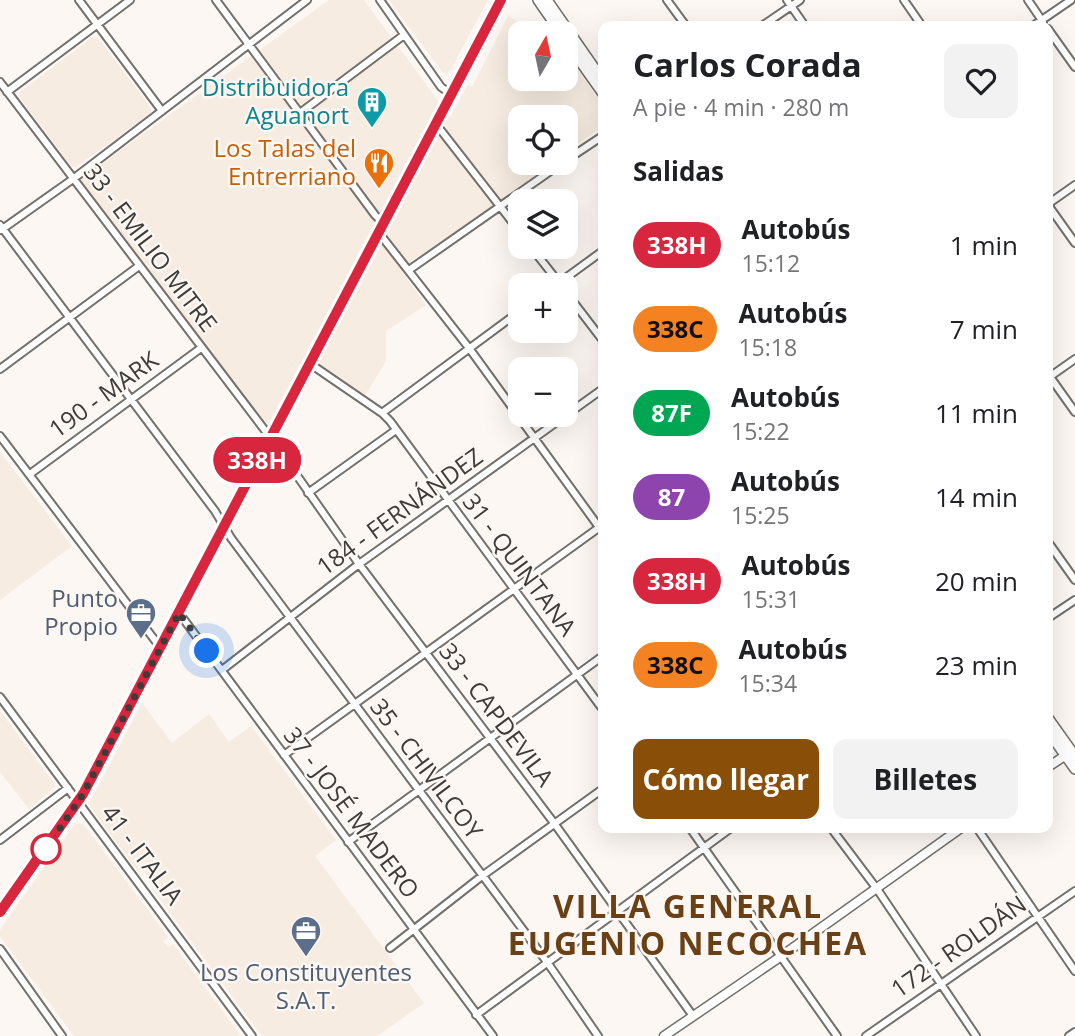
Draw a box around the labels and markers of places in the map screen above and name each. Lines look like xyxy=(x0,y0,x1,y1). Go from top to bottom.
place label: Distribuidora Aguanort xyxy=(202,70,349,131)
building icon: Distribuidora Aguanort xyxy=(355,85,389,129)
place label: Los Talas del Entrerriano xyxy=(214,131,356,192)
restaurant icon: Los Talas del Entrerriano xyxy=(362,146,396,190)
place label: Punto Propio xyxy=(44,581,118,642)
office icon: Punto Propio xyxy=(124,596,158,640)
unlabelled marker xyxy=(31,834,61,864)
office icon: Los Constituyentes S.A.T. xyxy=(289,914,323,958)
place label: Los Constituyentes S.A.T. xyxy=(200,955,412,1016)

